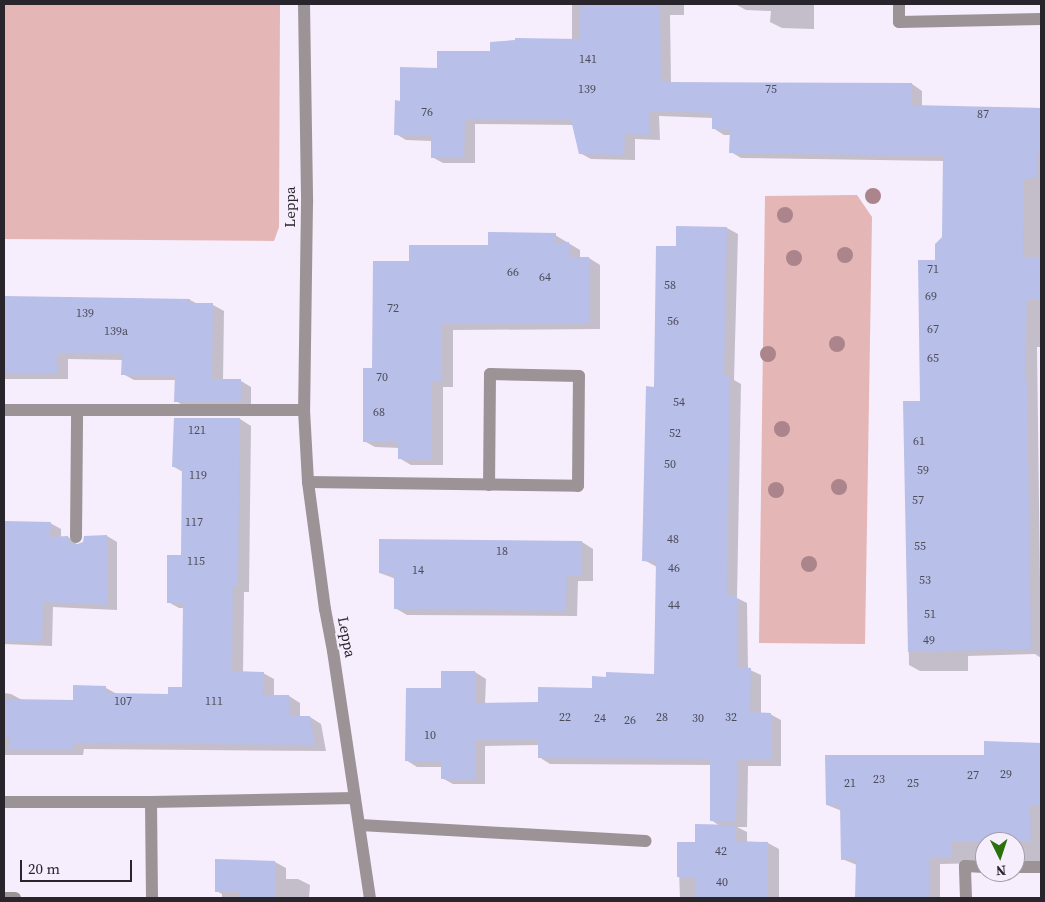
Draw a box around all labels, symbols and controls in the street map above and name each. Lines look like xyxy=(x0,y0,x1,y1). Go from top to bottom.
house number: 141 xyxy=(579,53,597,67)
house number: 139 xyxy=(578,83,596,97)
house number: 75 xyxy=(765,83,777,97)
house number: 76 xyxy=(421,106,433,120)
house number: 87 xyxy=(977,108,989,122)
street label: Leppa xyxy=(281,186,299,228)
house number: 71 xyxy=(927,263,939,277)
house number: 66 xyxy=(507,266,519,280)
house number: 64 xyxy=(539,271,551,285)
house number: 58 xyxy=(664,279,676,293)
house number: 69 xyxy=(925,290,937,304)
house number: 72 xyxy=(387,302,399,316)
house number: 139 xyxy=(76,307,94,321)
house number: 56 xyxy=(667,315,679,329)
house number: 67 xyxy=(927,323,939,337)
house number: 139a xyxy=(104,325,128,339)
house number: 65 xyxy=(927,352,939,366)
house number: 70 xyxy=(376,371,388,385)
house number: 54 xyxy=(673,396,685,410)
house number: 68 xyxy=(373,406,385,420)
house number: 121 xyxy=(188,424,206,438)
house number: 52 xyxy=(669,427,681,441)
house number: 61 xyxy=(913,435,925,449)
house number: 50 xyxy=(664,458,676,472)
house number: 59 xyxy=(917,464,929,478)
house number: 119 xyxy=(189,469,207,483)
house number: 57 xyxy=(912,494,924,508)
house number: 117 xyxy=(185,516,203,530)
house number: 48 xyxy=(667,533,679,547)
house number: 55 xyxy=(914,540,926,554)
house number: 18 xyxy=(496,545,508,559)
house number: 115 xyxy=(187,555,205,569)
house number: 46 xyxy=(668,562,680,576)
house number: 14 xyxy=(412,564,424,578)
house number: 53 xyxy=(919,574,931,588)
house number: 44 xyxy=(668,599,680,613)
house number: 51 xyxy=(924,608,936,622)
street label: Leppa xyxy=(334,615,360,659)
house number: 49 xyxy=(923,634,935,648)
house number: 107 xyxy=(114,695,132,709)
house number: 111 xyxy=(205,695,223,709)
house number: 22 xyxy=(559,711,571,725)
house number: 28 xyxy=(656,711,668,725)
house number: 32 xyxy=(725,711,737,725)
house number: 24 xyxy=(594,712,606,726)
house number: 30 xyxy=(692,712,704,726)
house number: 26 xyxy=(624,714,636,728)
house number: 10 xyxy=(424,729,436,743)
house number: 29 xyxy=(1000,768,1012,782)
house number: 27 xyxy=(967,769,979,783)
house number: 23 xyxy=(873,773,885,787)
house number: 21 xyxy=(844,777,856,791)
house number: 25 xyxy=(907,777,919,791)
north arrow xyxy=(975,832,1025,882)
house number: 42 xyxy=(715,845,727,859)
scale bar xyxy=(22,850,135,882)
text: 20 m xyxy=(28,858,60,879)
text: N xyxy=(995,861,1007,881)
house number: 40 xyxy=(716,876,728,890)

